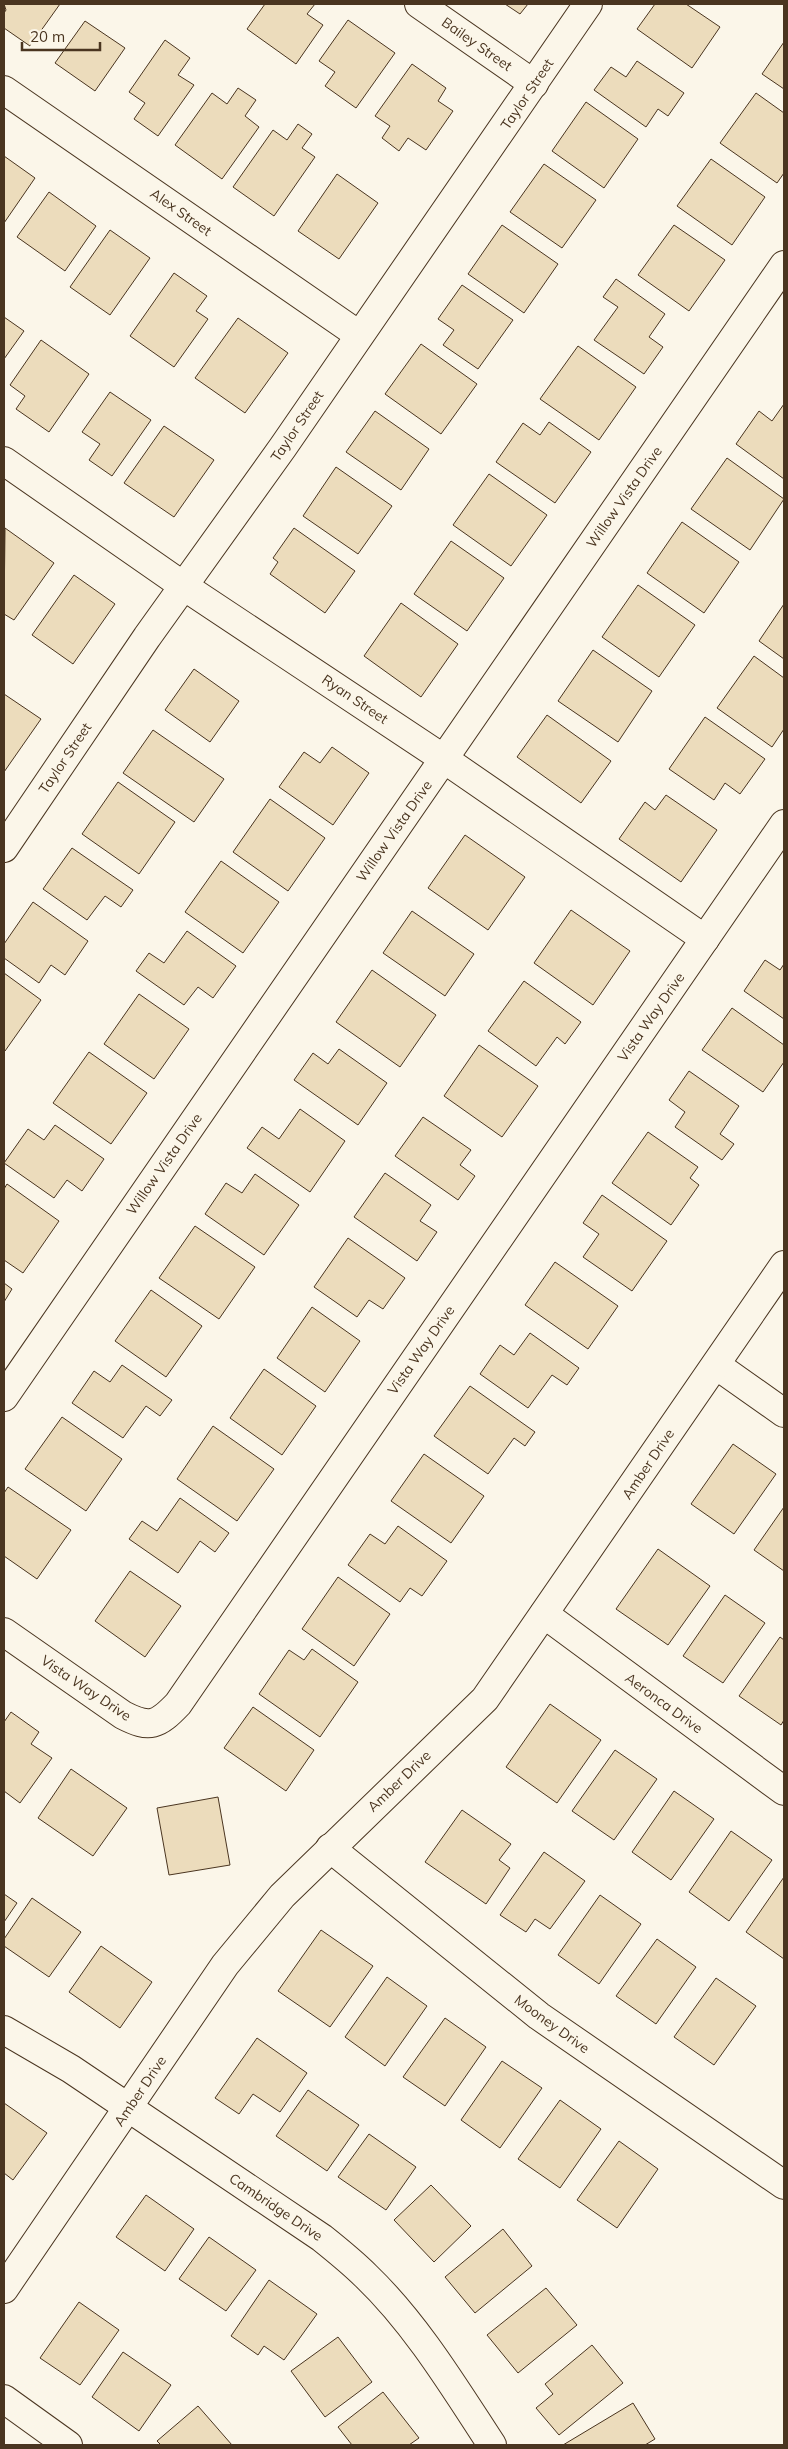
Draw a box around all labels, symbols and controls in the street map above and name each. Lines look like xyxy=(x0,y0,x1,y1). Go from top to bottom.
street label: Bailey Street xyxy=(438,13,516,75)
scale bar xyxy=(22,20,100,52)
text: 20 m xyxy=(30,27,65,46)
street label: Taylor Street xyxy=(497,55,557,133)
street label: Alex Street xyxy=(147,184,215,240)
street label: Taylor Street xyxy=(267,387,327,465)
street label: Willow Vista Drive xyxy=(582,443,666,551)
street label: Ryan Street xyxy=(318,670,392,728)
street label: Taylor Street xyxy=(35,719,95,797)
street label: Willow Vista Drive xyxy=(352,777,436,885)
street label: Vista Way Drive xyxy=(614,969,688,1065)
street label: Willow Vista Drive xyxy=(122,1110,206,1218)
street label: Vista Way Drive xyxy=(384,1302,458,1398)
street label: Amber Drive xyxy=(618,1425,678,1503)
street label: Vista Way Drive xyxy=(37,1651,135,1725)
street label: Aeronca Drive xyxy=(622,1669,706,1737)
street label: Amber Drive xyxy=(364,1746,434,1816)
street label: Mooney Drive xyxy=(511,1991,593,2057)
street label: Amber Drive xyxy=(110,2052,170,2130)
street label: Cambridge Drive xyxy=(226,2169,326,2245)

